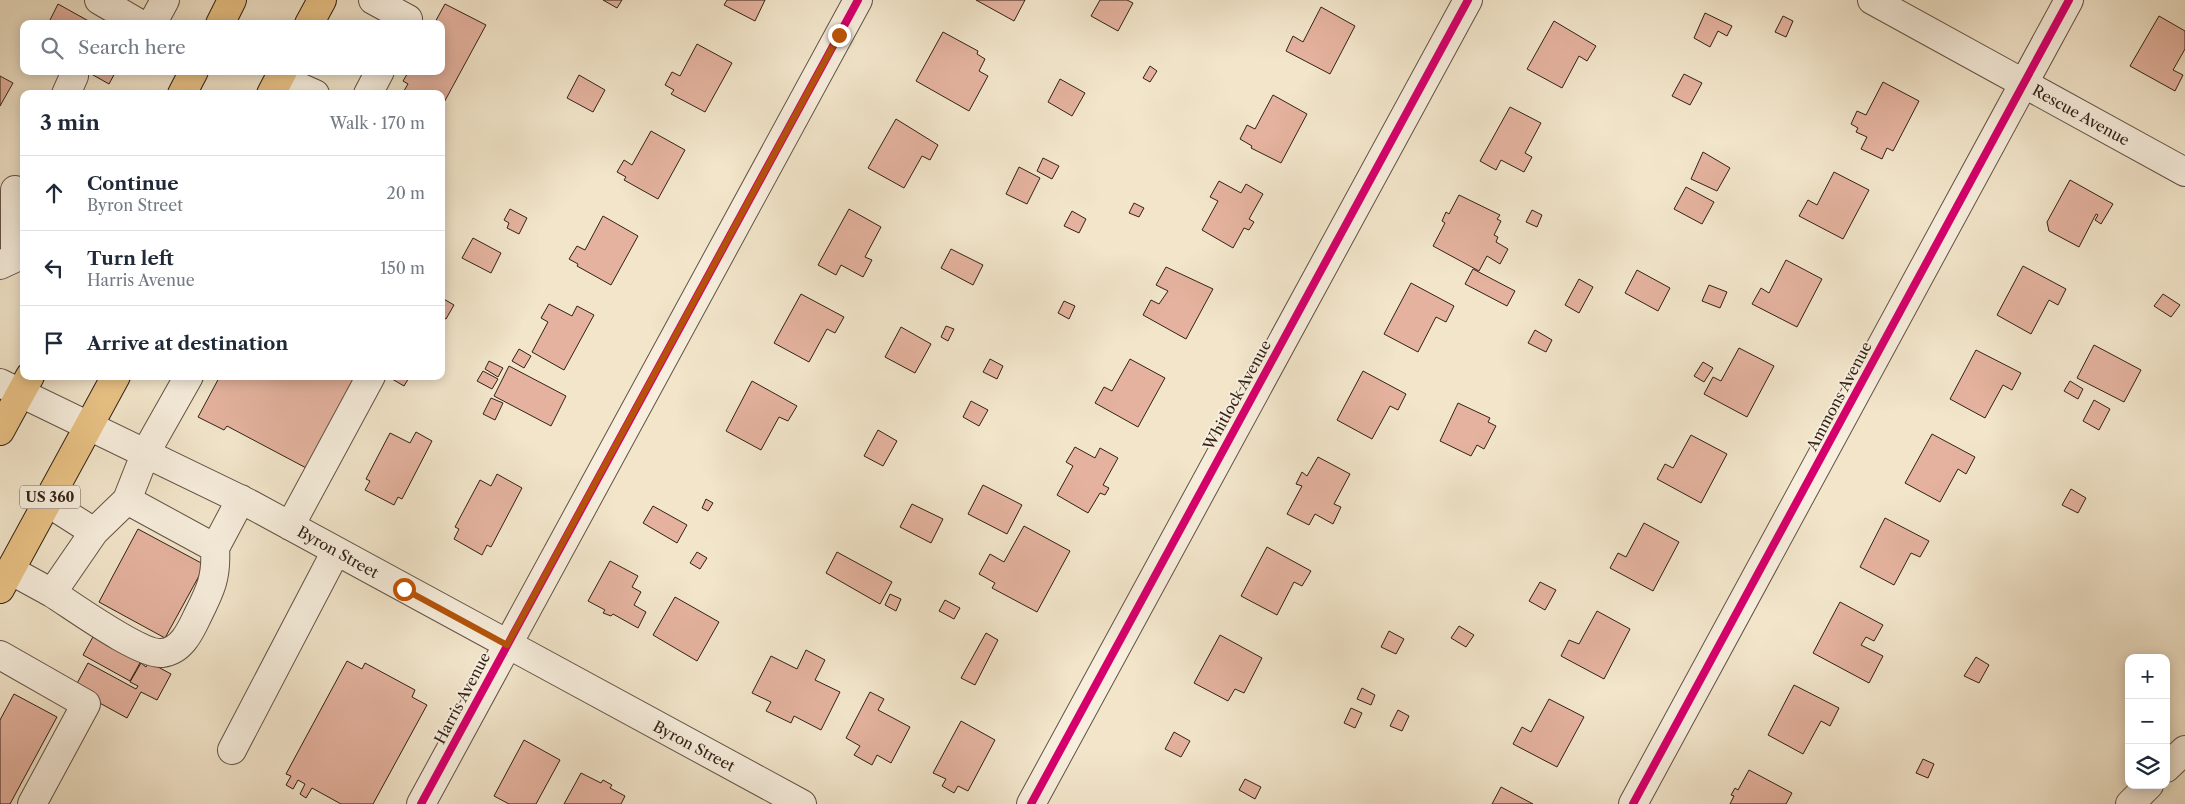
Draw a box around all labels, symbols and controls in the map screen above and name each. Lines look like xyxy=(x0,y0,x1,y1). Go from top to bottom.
search box xyxy=(20,20,445,75)
route end xyxy=(828,24,851,47)
icon: search xyxy=(38,34,66,62)
text: Search here xyxy=(78,36,186,59)
street label: Rescue Avenue xyxy=(2029,80,2133,150)
text: 3 min xyxy=(40,110,100,135)
text: Walk · 170 m xyxy=(330,113,425,133)
text: Continue xyxy=(87,172,179,195)
icon: ahead xyxy=(40,179,68,207)
text: 20 m xyxy=(386,183,425,203)
text: Byron Street xyxy=(87,195,183,215)
text: Turn left xyxy=(87,247,174,270)
icon: left xyxy=(40,254,68,282)
text: 150 m xyxy=(380,258,425,278)
text: Harris Avenue xyxy=(87,270,195,290)
icon: arrive xyxy=(40,329,68,357)
text: Arrive at destination xyxy=(87,332,288,355)
street label: Whitlock Avenue xyxy=(1198,337,1275,454)
street label: Ammons Avenue xyxy=(1802,338,1876,455)
road number: US 360 xyxy=(20,486,80,508)
street label: Byron Street xyxy=(294,522,383,582)
route start xyxy=(393,578,416,601)
street label: Harris Avenue xyxy=(430,649,494,747)
map controls xyxy=(2125,654,2170,789)
button: + xyxy=(2125,654,2170,699)
button: − xyxy=(2125,699,2170,744)
street label: Byron Street xyxy=(650,717,739,776)
button: layers xyxy=(2125,744,2170,789)

